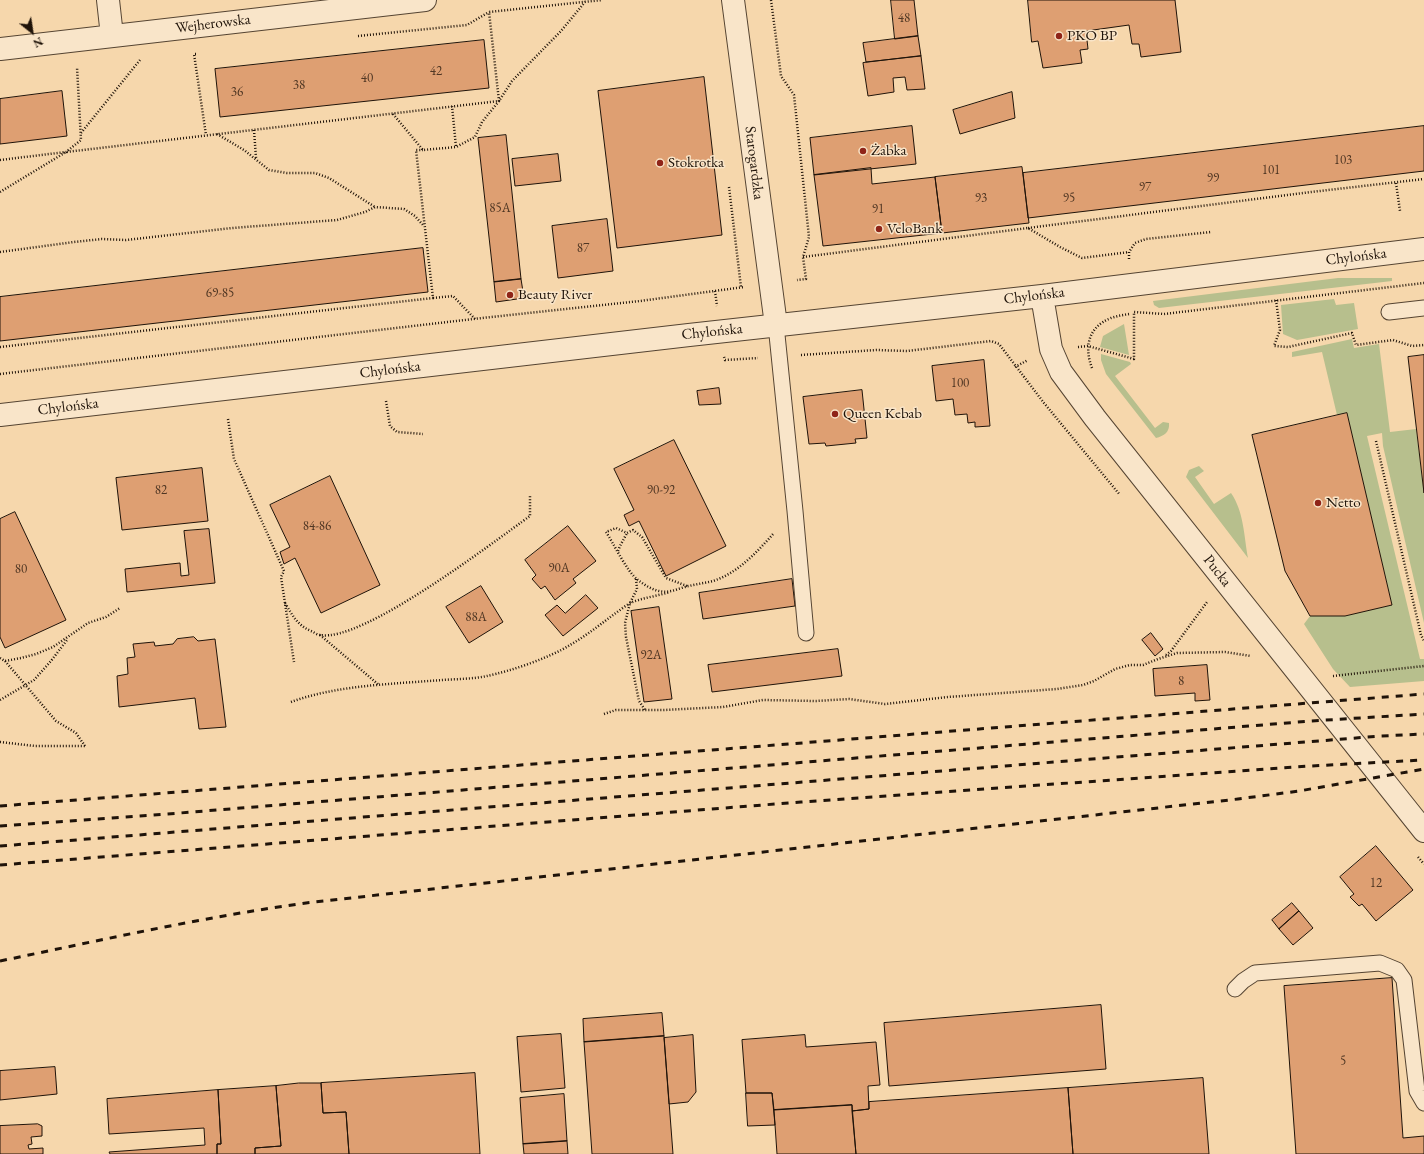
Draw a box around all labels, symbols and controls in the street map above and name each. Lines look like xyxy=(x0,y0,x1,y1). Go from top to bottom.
street label: Wejherowska xyxy=(174,10,252,38)
house number: 48 xyxy=(898,10,910,26)
north arrow xyxy=(12,12,52,52)
place label: PKO BP xyxy=(1067,27,1117,45)
marker: PKO BP xyxy=(1054,31,1064,41)
text: N xyxy=(31,34,45,51)
house number: 42 xyxy=(430,63,442,79)
house number: 40 xyxy=(361,70,373,86)
house number: 38 xyxy=(293,77,305,93)
house number: 36 xyxy=(231,84,243,100)
street label: Starogardzka xyxy=(741,125,767,201)
place label: Żabka xyxy=(871,142,907,160)
marker: Żabka xyxy=(858,146,868,156)
house number: 103 xyxy=(1334,152,1352,168)
place label: Stokrotka xyxy=(668,154,724,172)
marker: Stokrotka xyxy=(655,158,665,168)
house number: 101 xyxy=(1262,162,1280,178)
house number: 99 xyxy=(1207,170,1219,186)
house number: 97 xyxy=(1139,179,1151,195)
house number: 93 xyxy=(975,190,987,206)
house number: 95 xyxy=(1063,190,1075,206)
house number: 85A xyxy=(489,200,511,216)
house number: 91 xyxy=(872,201,884,217)
place label: VeloBank xyxy=(887,220,942,238)
marker: VeloBank xyxy=(874,224,884,234)
house number: 87 xyxy=(577,240,589,256)
street label: Chylońska xyxy=(1325,244,1387,270)
street label: Chylońska xyxy=(1003,283,1065,309)
house number: 69-85 xyxy=(206,285,234,301)
place label: Beauty River xyxy=(518,286,592,304)
marker: Beauty River xyxy=(505,290,515,300)
street label: Chylońska xyxy=(681,320,743,344)
street label: Chylońska xyxy=(359,357,421,383)
house number: 100 xyxy=(951,375,969,391)
street label: Chylońska xyxy=(37,394,99,420)
place label: Queen Kebab xyxy=(843,405,922,423)
marker: Queen Kebab xyxy=(830,409,840,419)
house number: 82 xyxy=(155,482,167,498)
house number: 90-92 xyxy=(647,482,675,498)
place label: Netto xyxy=(1326,494,1361,512)
marker: Netto xyxy=(1313,498,1323,508)
house number: 84-86 xyxy=(303,518,331,534)
street label: Pucka xyxy=(1199,552,1235,590)
house number: 90A xyxy=(548,560,570,576)
house number: 80 xyxy=(15,561,27,577)
house number: 88A xyxy=(465,609,487,625)
house number: 92A xyxy=(640,647,662,663)
house number: 8 xyxy=(1178,673,1184,689)
house number: 12 xyxy=(1370,875,1382,891)
house number: 5 xyxy=(1340,1053,1346,1069)

